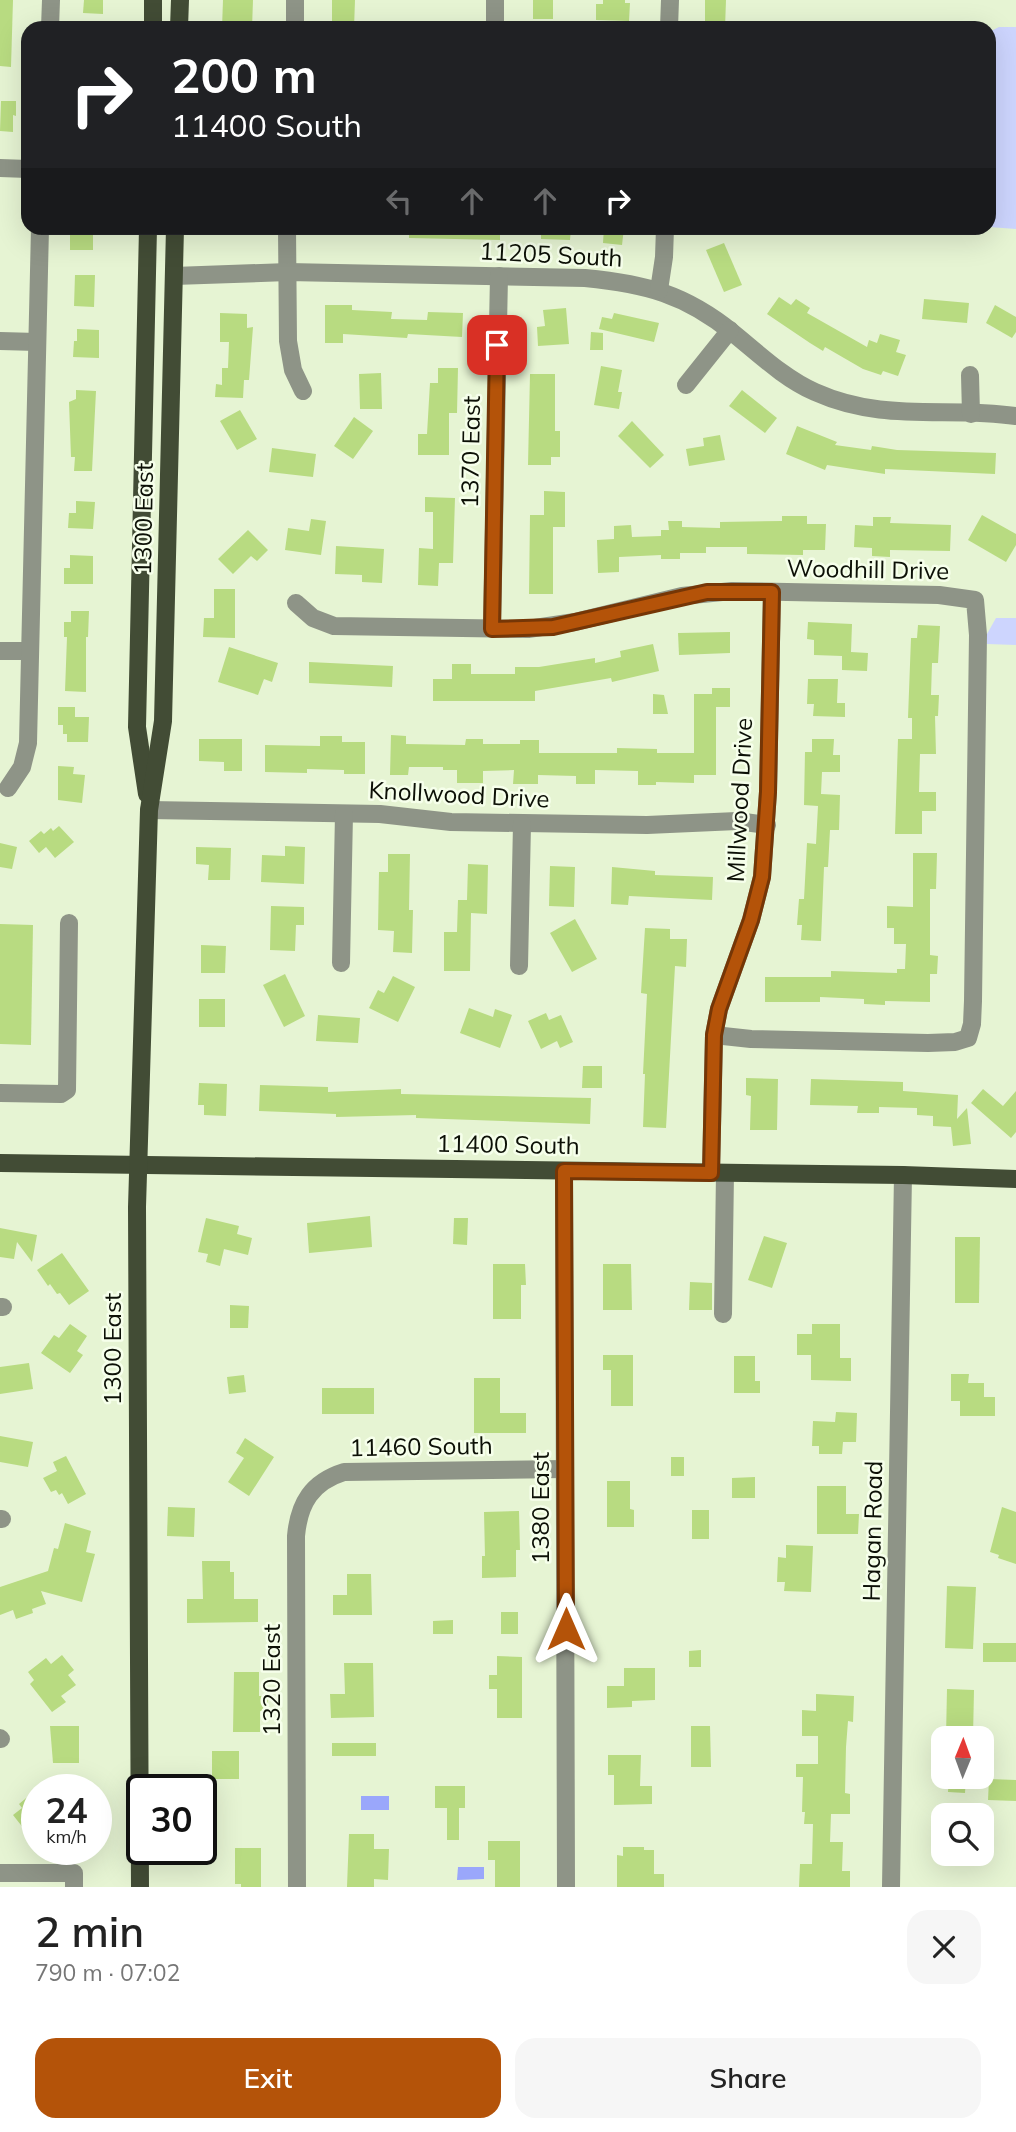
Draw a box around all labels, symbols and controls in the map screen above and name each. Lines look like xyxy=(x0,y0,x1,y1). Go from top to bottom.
text: 200 m xyxy=(171,44,317,105)
icon: right xyxy=(56,49,147,140)
text: 11400 South xyxy=(171,105,362,145)
icon: left xyxy=(380,182,418,220)
icon: ahead xyxy=(453,182,491,220)
icon: ahead xyxy=(526,182,564,220)
icon: right xyxy=(599,182,637,220)
street label: 11205 South xyxy=(479,235,623,273)
pin xyxy=(467,315,527,375)
icon: arrive xyxy=(478,326,516,364)
street label: 1370 East xyxy=(454,396,486,508)
street label: 1300 East xyxy=(127,463,159,575)
street label: Woodhill Drive xyxy=(787,553,950,585)
street label: Millwood Drive xyxy=(720,717,758,883)
street label: Knollwood Drive xyxy=(368,774,550,814)
street label: 11400 South xyxy=(436,1128,580,1160)
street label: 1300 East xyxy=(97,1293,127,1405)
street label: 11460 South xyxy=(349,1430,493,1462)
street label: 1380 East xyxy=(525,1452,555,1564)
street label: Hagan Road xyxy=(856,1460,888,1602)
position arrow xyxy=(529,1592,603,1666)
street label: 1320 East xyxy=(256,1624,286,1736)
north arrow xyxy=(931,1726,994,1788)
map controls xyxy=(931,1726,994,1866)
speed limit sign: 30 xyxy=(126,1774,217,1865)
text: 24 xyxy=(45,1788,88,1832)
button: search xyxy=(931,1803,994,1866)
text: km/h xyxy=(46,1825,87,1848)
text: 2 min xyxy=(35,1905,144,1958)
button: close xyxy=(907,1910,981,1984)
text: 790 m · 07:02 xyxy=(35,1958,180,1987)
button: Exit xyxy=(35,2038,501,2118)
button: Share xyxy=(515,2038,981,2118)

